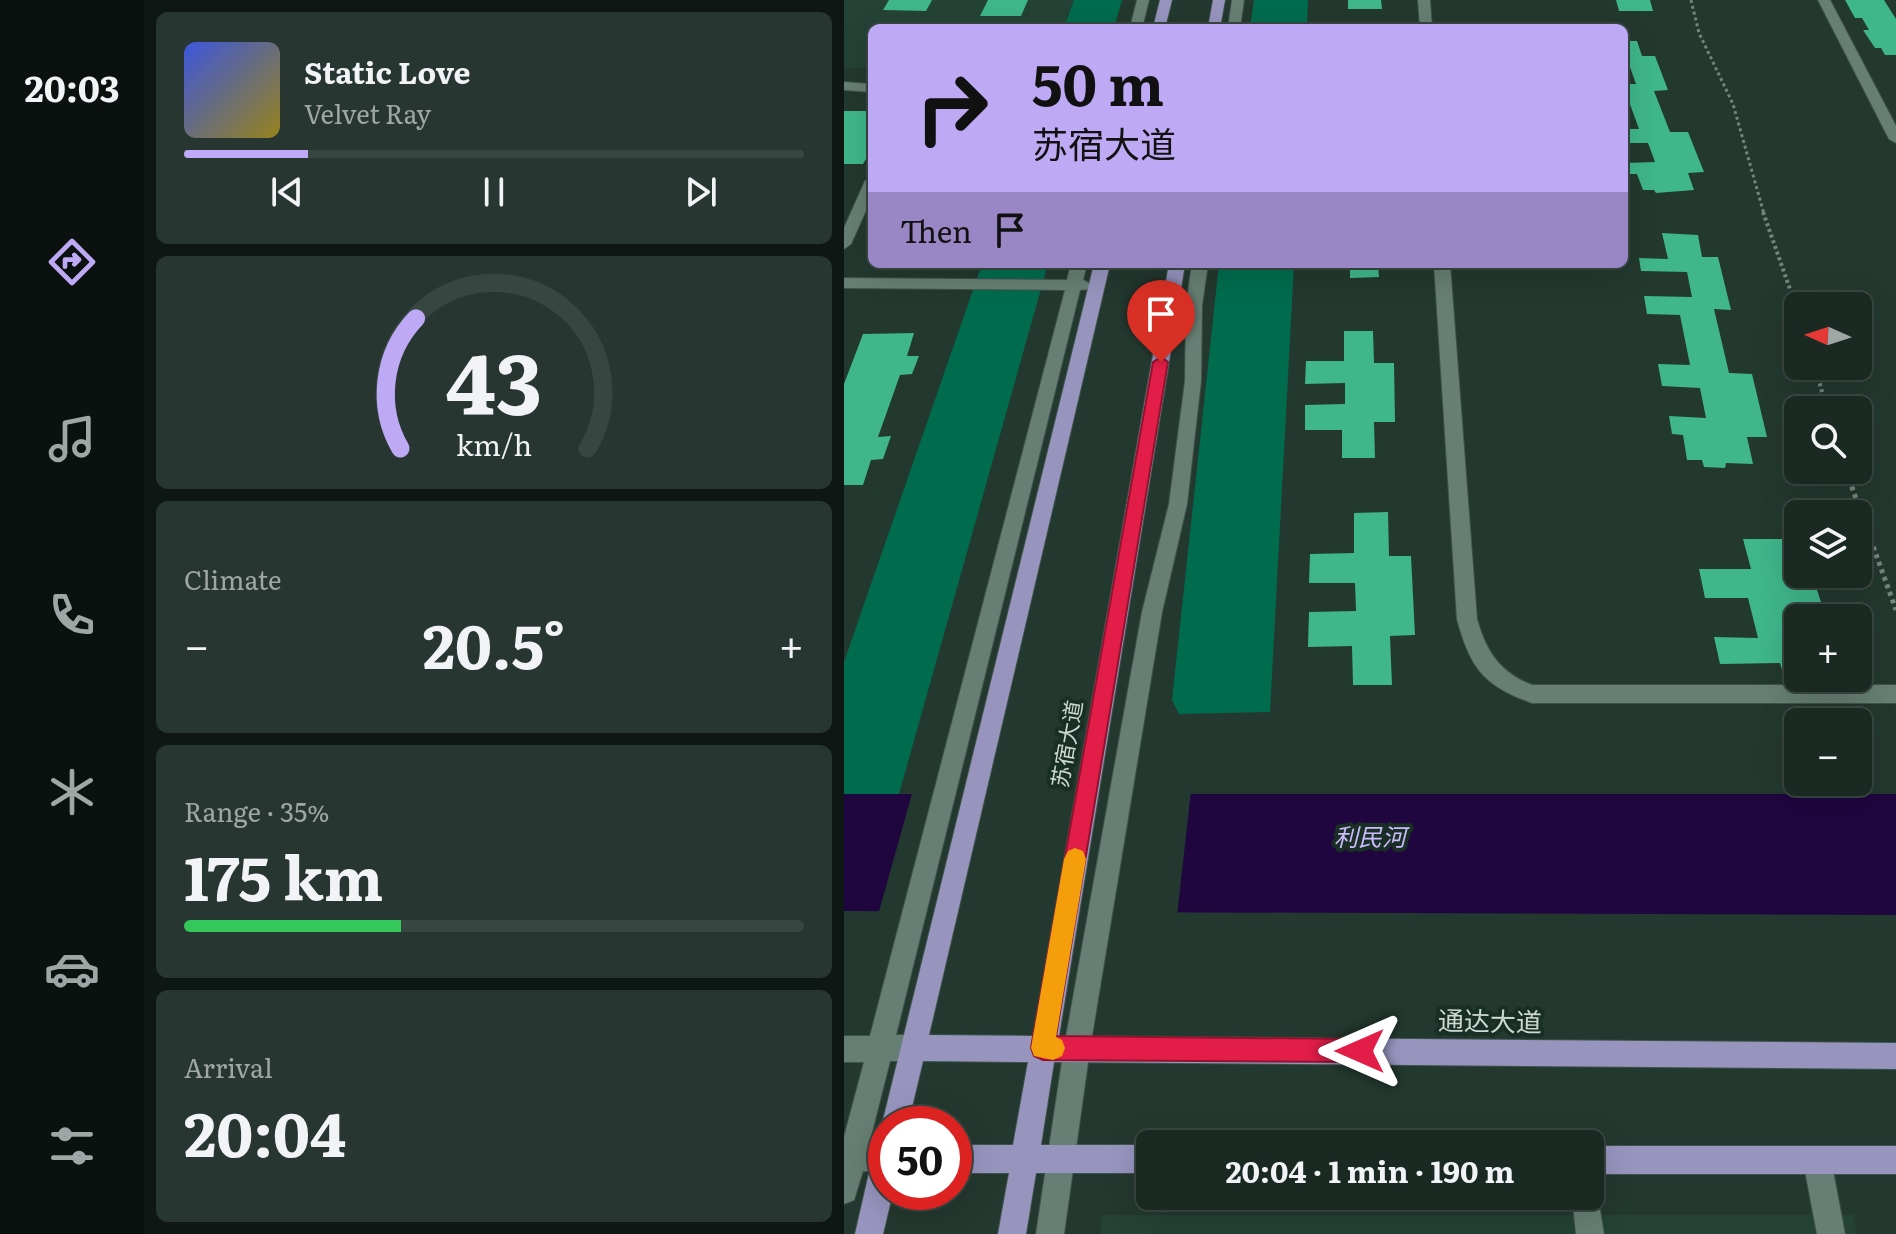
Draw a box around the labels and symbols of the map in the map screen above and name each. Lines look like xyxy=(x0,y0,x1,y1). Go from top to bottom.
pin xyxy=(1127,280,1195,362)
north arrow xyxy=(1784,292,1872,380)
street label: 苏宿大道 xyxy=(1042,698,1089,790)
water label: 利民河 xyxy=(1334,818,1410,853)
street label: 通达大道 xyxy=(1438,999,1542,1040)
position arrow xyxy=(1318,1009,1402,1093)
speed limit sign: 50 xyxy=(868,1106,972,1210)

